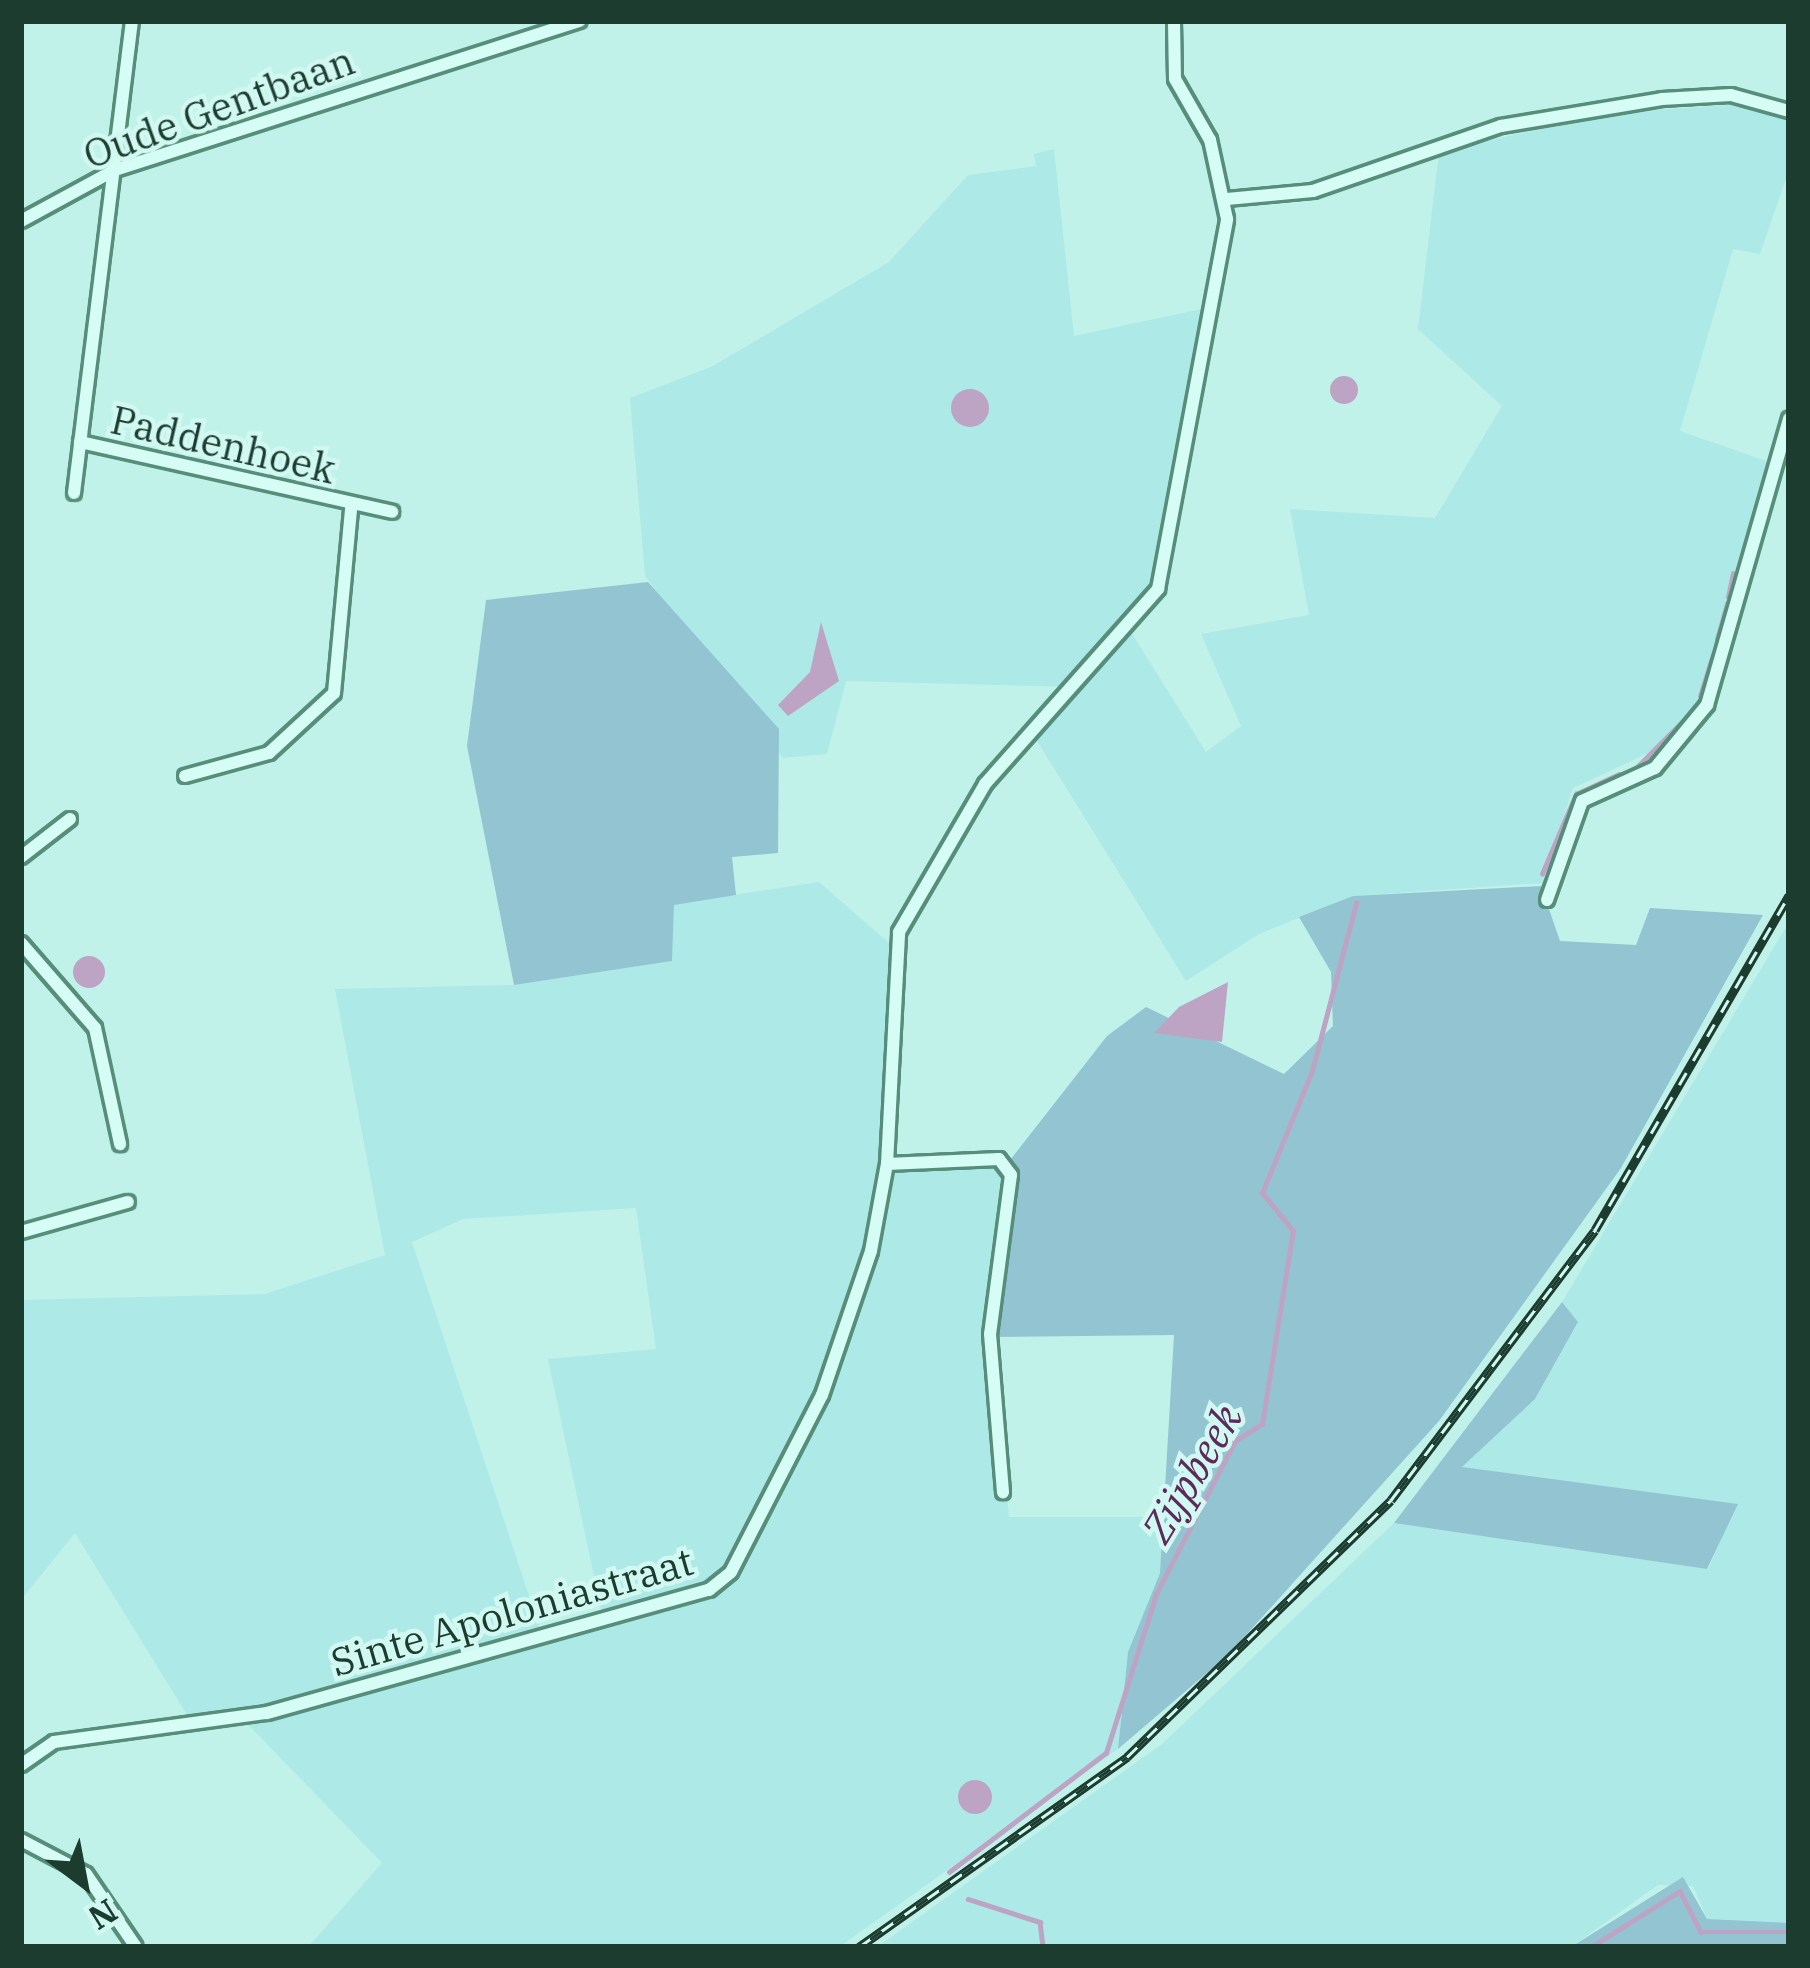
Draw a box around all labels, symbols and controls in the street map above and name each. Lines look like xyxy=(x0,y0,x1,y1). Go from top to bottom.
street label: Oude Gentbaan xyxy=(77,37,361,179)
street label: Paddenhoek xyxy=(106,396,340,494)
water label: Zijpbeek xyxy=(1131,1395,1253,1551)
street label: Sinte Apoloniastraat xyxy=(326,1538,698,1686)
north arrow xyxy=(24,1824,144,1944)
text: N xyxy=(81,1890,126,1940)

